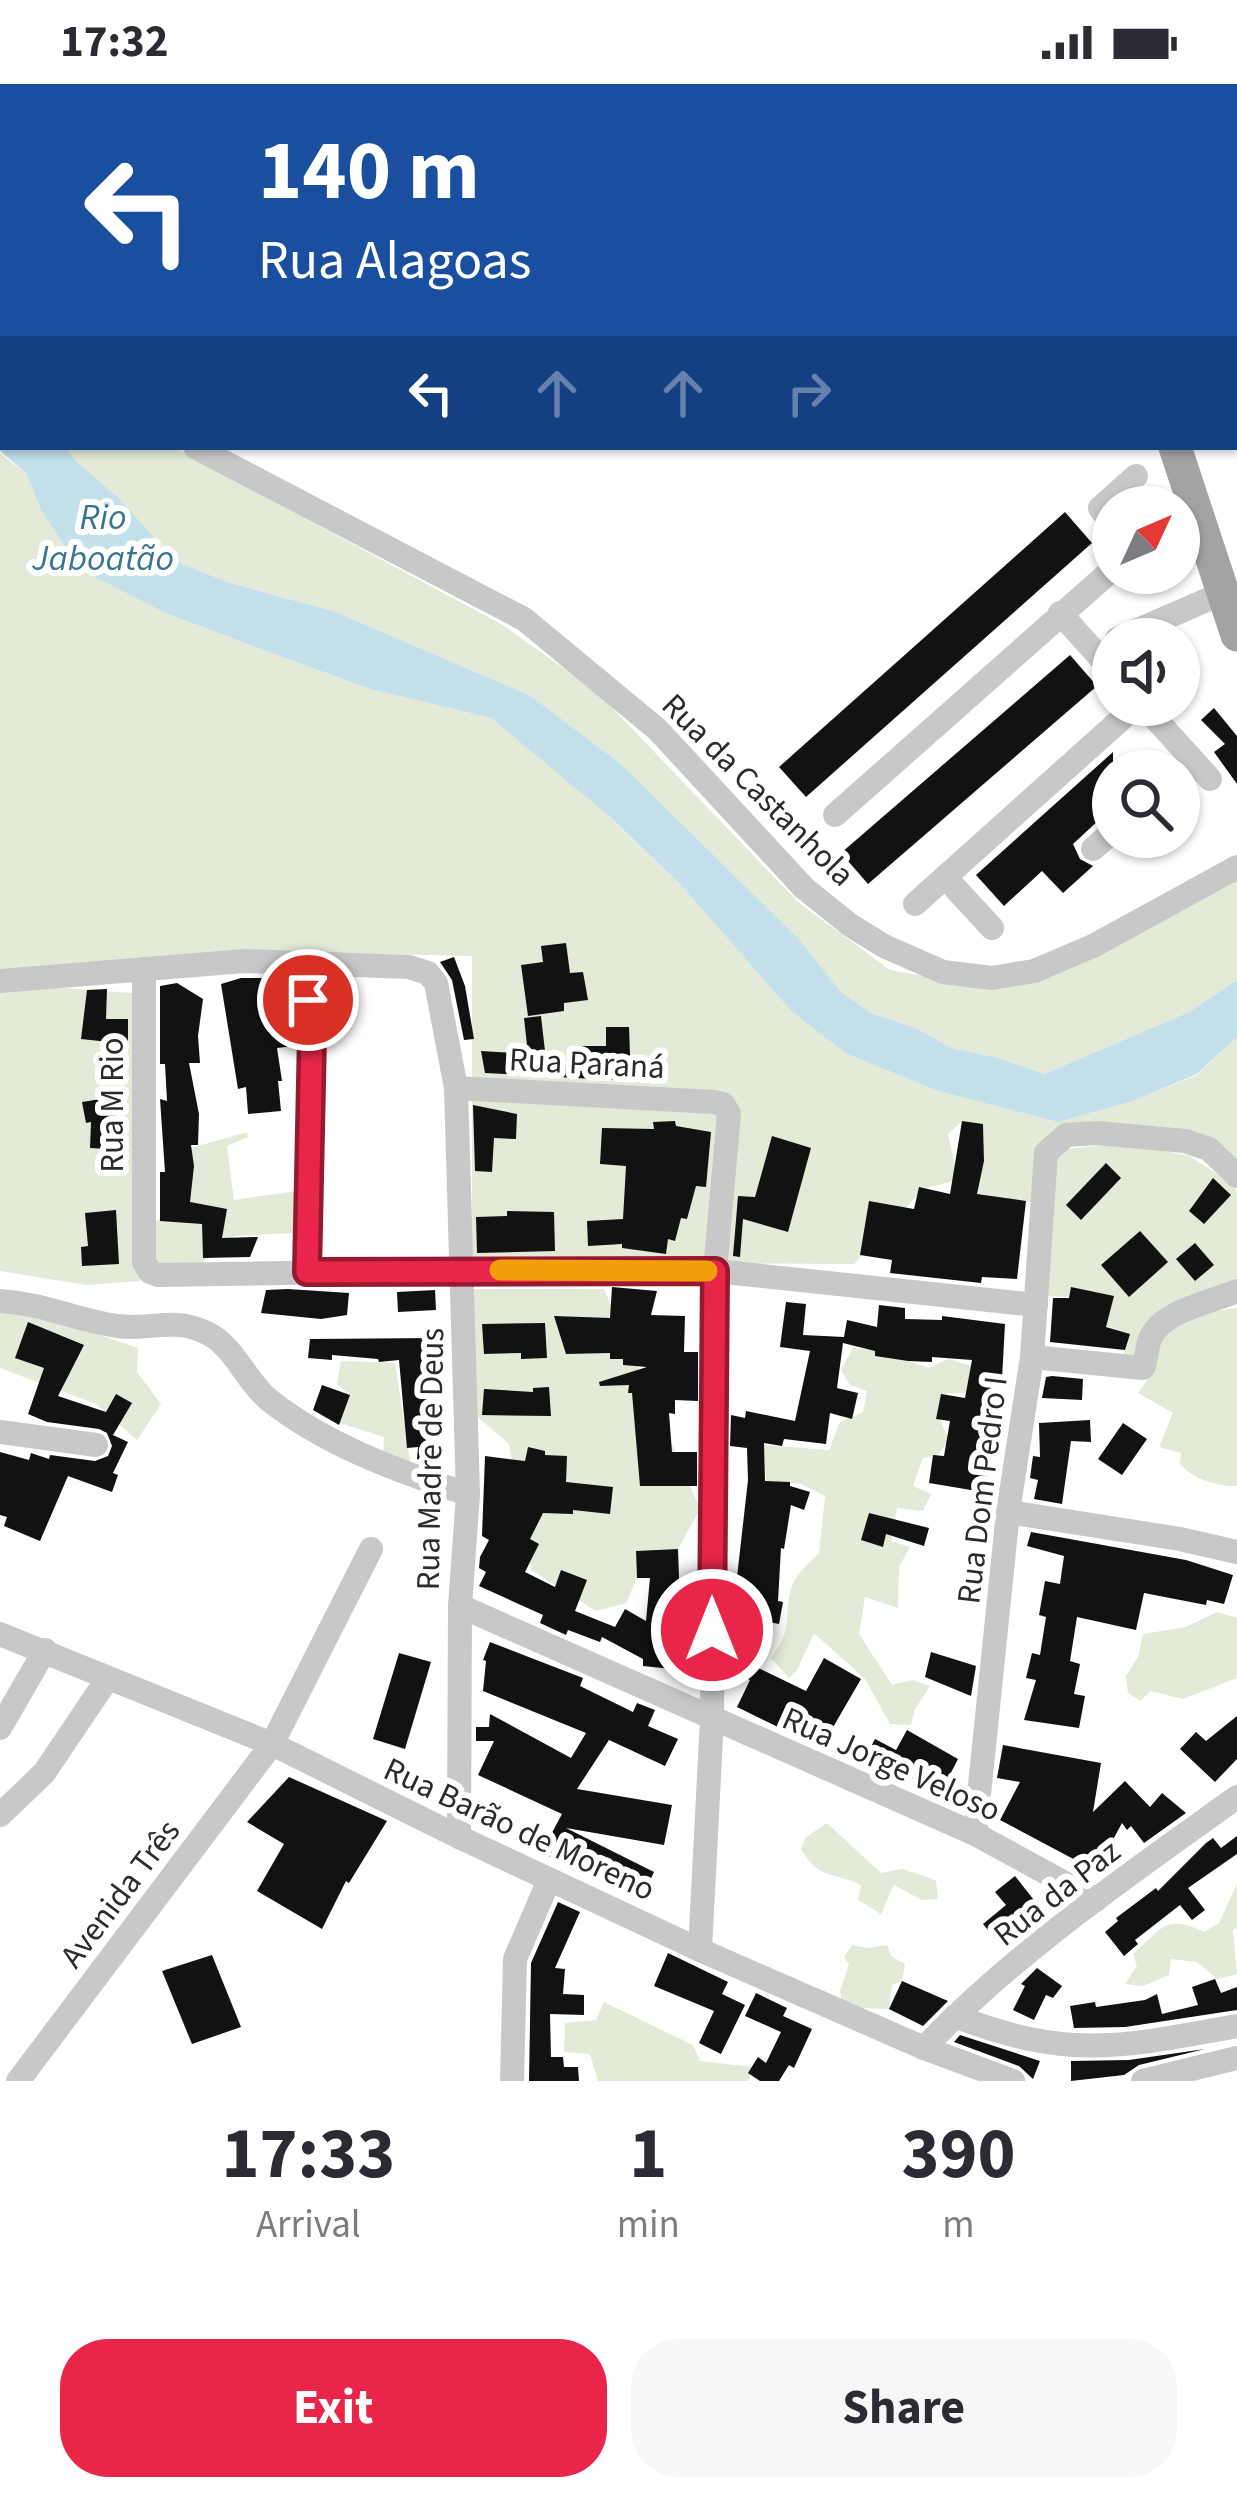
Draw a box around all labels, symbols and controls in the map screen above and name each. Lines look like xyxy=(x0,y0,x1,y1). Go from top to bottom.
text: 17:32 xyxy=(60,10,169,74)
text: 140 m xyxy=(258,112,480,232)
icon: left xyxy=(60,132,216,288)
text: Rua Alagoas xyxy=(258,223,531,300)
icon: left xyxy=(398,360,464,426)
icon: ahead xyxy=(524,360,590,426)
icon: ahead xyxy=(650,360,716,426)
icon: right xyxy=(776,360,842,426)
north arrow xyxy=(1092,486,1200,594)
map controls xyxy=(1092,486,1200,858)
water label: Rio Jaboatão xyxy=(31,492,174,584)
button: sound xyxy=(1092,618,1200,726)
street label: Rua da Castanhola xyxy=(651,683,865,897)
button: search xyxy=(1092,750,1200,858)
pin xyxy=(257,949,359,1051)
icon: arrive xyxy=(275,967,341,1033)
street label: Rua Paraná xyxy=(508,1036,666,1091)
street label: Rua M Rio xyxy=(89,1037,136,1173)
street label: Rua Madre de Deus xyxy=(405,1327,456,1591)
street label: Rua Dom Pedro I xyxy=(945,1374,1020,1607)
position arrow xyxy=(649,1567,775,1693)
street label: Rua Jorge Veloso xyxy=(775,1695,1008,1834)
street label: Rua Barão de Moreno xyxy=(376,1746,663,1913)
street label: Avenida Três xyxy=(49,1810,191,1978)
street label: Rua da Paz xyxy=(984,1829,1130,1958)
text: 17:33 xyxy=(222,2103,395,2206)
text: 1 xyxy=(629,2103,667,2206)
text: 390 xyxy=(901,2103,1016,2206)
text: Arrival xyxy=(256,2197,361,2253)
text: min xyxy=(617,2197,680,2253)
text: m xyxy=(942,2197,975,2253)
button: Exit xyxy=(60,2339,607,2477)
button: Share xyxy=(631,2339,1177,2477)

